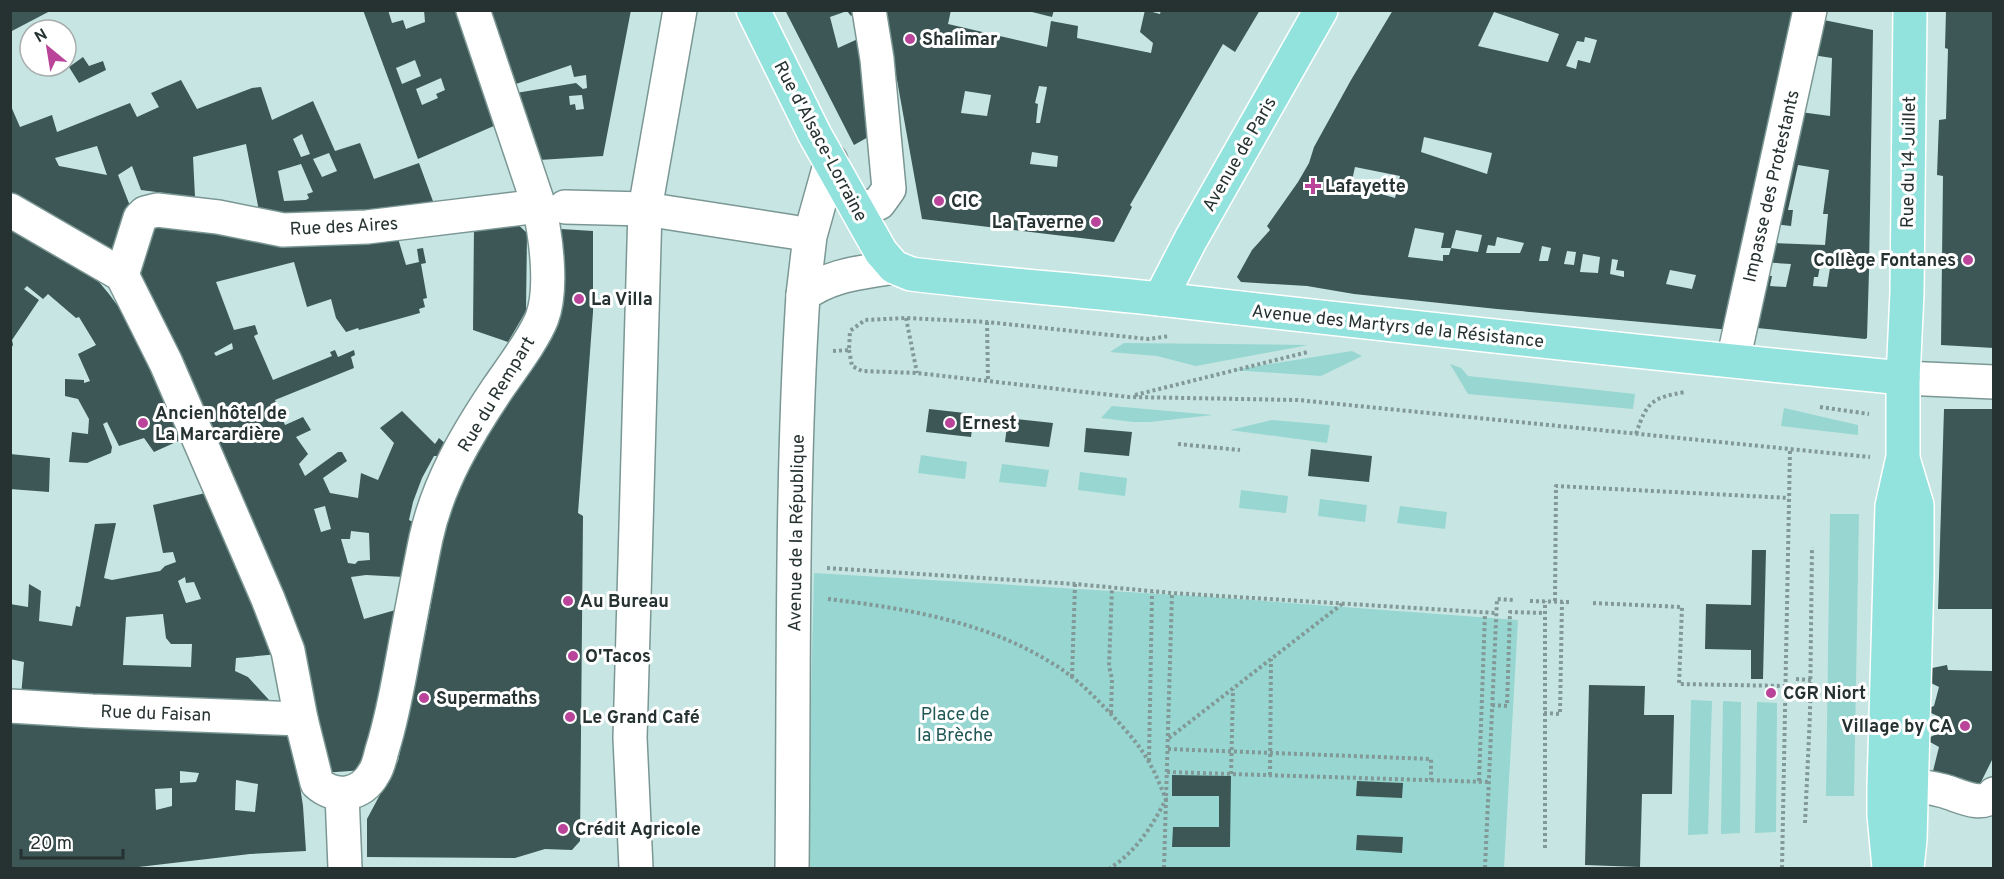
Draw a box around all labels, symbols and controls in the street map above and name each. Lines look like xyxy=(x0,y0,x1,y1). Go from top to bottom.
north arrow xyxy=(18,18,78,78)
text: N xyxy=(32,25,51,48)
place label: Shalimar xyxy=(922,29,998,52)
marker: Shalimar xyxy=(903,32,917,46)
street label: Rue d'Alsace-Lorraine xyxy=(768,58,872,226)
street label: Impasse des Protestants xyxy=(1739,88,1806,285)
street label: Avenue de Paris xyxy=(1198,93,1283,216)
street label: Rue du 14 Juillet xyxy=(1897,96,1922,228)
place label: Lafayette xyxy=(1325,176,1406,199)
marker: Lafayette xyxy=(1306,179,1320,193)
place label: CIC xyxy=(951,191,979,214)
marker: CIC xyxy=(932,194,946,208)
place label: La Taverne xyxy=(992,212,1084,235)
street label: Rue des Aires xyxy=(289,213,399,242)
marker: La Taverne xyxy=(1089,215,1103,229)
place label: Collège Fontanes xyxy=(1813,250,1956,273)
marker: Collège Fontanes xyxy=(1961,253,1975,267)
place label: La Villa xyxy=(591,289,653,312)
marker: La Villa xyxy=(572,292,586,306)
street label: Avenue des Martyrs de la Résistance xyxy=(1251,301,1545,354)
street label: Rue du Rempart xyxy=(454,333,541,457)
place label: Ancien hôtel de La Marcardière xyxy=(155,403,287,447)
place label: Ernest xyxy=(962,413,1017,436)
marker: Ancien hôtel de La Marcardière xyxy=(136,416,150,430)
marker: Ernest xyxy=(943,416,957,430)
street label: Avenue de la République xyxy=(784,434,811,632)
place label: Au Bureau xyxy=(580,591,669,614)
marker: Au Bureau xyxy=(561,594,575,608)
place label: O'Tacos xyxy=(585,646,651,669)
marker: O'Tacos xyxy=(566,649,580,663)
place label: CGR Niort xyxy=(1783,683,1866,706)
marker: CGR Niort xyxy=(1764,686,1778,700)
place label: Supermaths xyxy=(436,688,537,711)
marker: Supermaths xyxy=(417,691,431,705)
street label: Rue du Faisan xyxy=(100,701,212,728)
park label: Place de la Brèche xyxy=(917,704,993,748)
place label: Le Grand Café xyxy=(582,707,700,730)
marker: Le Grand Café xyxy=(563,710,577,724)
place label: Village by CA xyxy=(1841,716,1953,739)
marker: Village by CA xyxy=(1958,719,1972,733)
place label: Crédit Agricole xyxy=(575,819,701,842)
scale bar xyxy=(21,822,123,860)
marker: Crédit Agricole xyxy=(556,822,570,836)
text: 20 m xyxy=(30,833,72,856)

